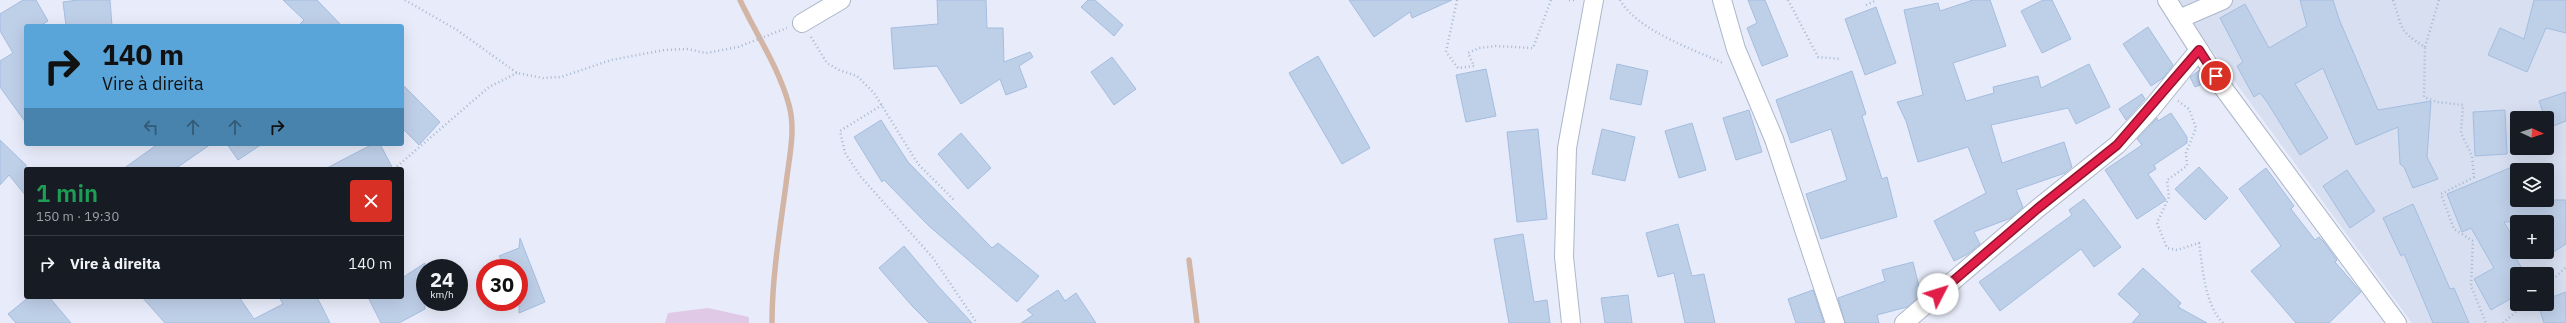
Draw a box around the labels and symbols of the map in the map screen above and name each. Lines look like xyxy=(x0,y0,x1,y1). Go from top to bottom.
pin xyxy=(2199,59,2233,93)
north arrow xyxy=(2510,111,2554,155)
speed limit sign: 30 xyxy=(476,259,528,311)
position arrow xyxy=(1917,273,1959,315)

